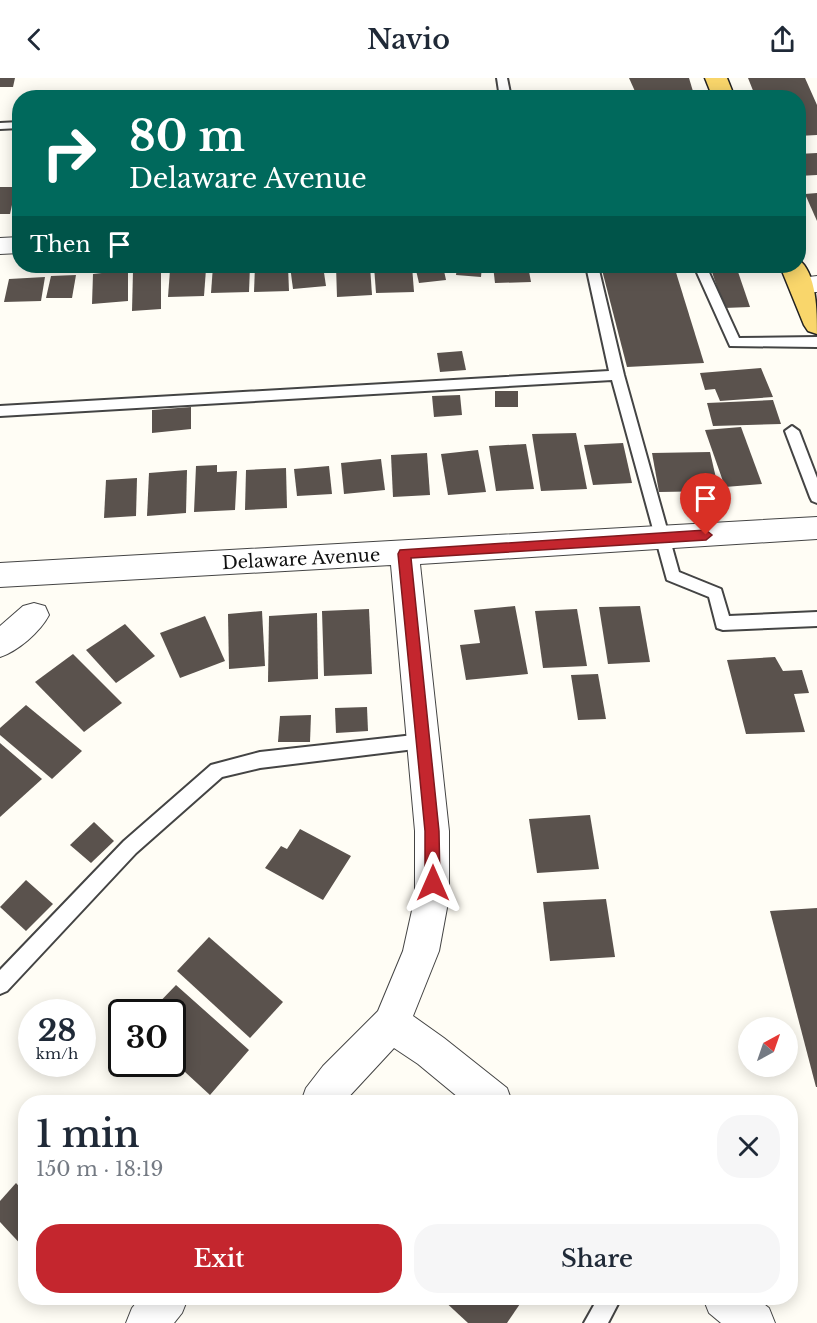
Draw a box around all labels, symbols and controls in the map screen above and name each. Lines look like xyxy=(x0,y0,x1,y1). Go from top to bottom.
icon: back xyxy=(18,23,51,56)
text: Navio xyxy=(367,23,450,56)
icon: share xyxy=(766,23,799,56)
text: 80 m xyxy=(129,110,245,162)
icon: right xyxy=(30,114,108,192)
text: Delaware Avenue xyxy=(129,162,367,195)
icon: arrive xyxy=(103,228,136,261)
text: Then xyxy=(30,231,91,258)
pin xyxy=(680,473,731,535)
icon: arrive xyxy=(689,482,722,515)
street label: Delaware Avenue xyxy=(221,544,381,574)
position arrow xyxy=(401,851,465,915)
speed limit sign: 30 xyxy=(108,999,186,1077)
text: 28 xyxy=(38,1012,76,1049)
north arrow xyxy=(738,1017,798,1077)
map controls xyxy=(738,1017,798,1077)
text: km/h xyxy=(36,1044,78,1063)
text: 1 min xyxy=(36,1112,140,1157)
button: close xyxy=(717,1115,780,1178)
text: 150 m · 18:19 xyxy=(36,1157,163,1181)
button: Exit xyxy=(36,1224,402,1293)
button: Share xyxy=(414,1224,780,1293)

